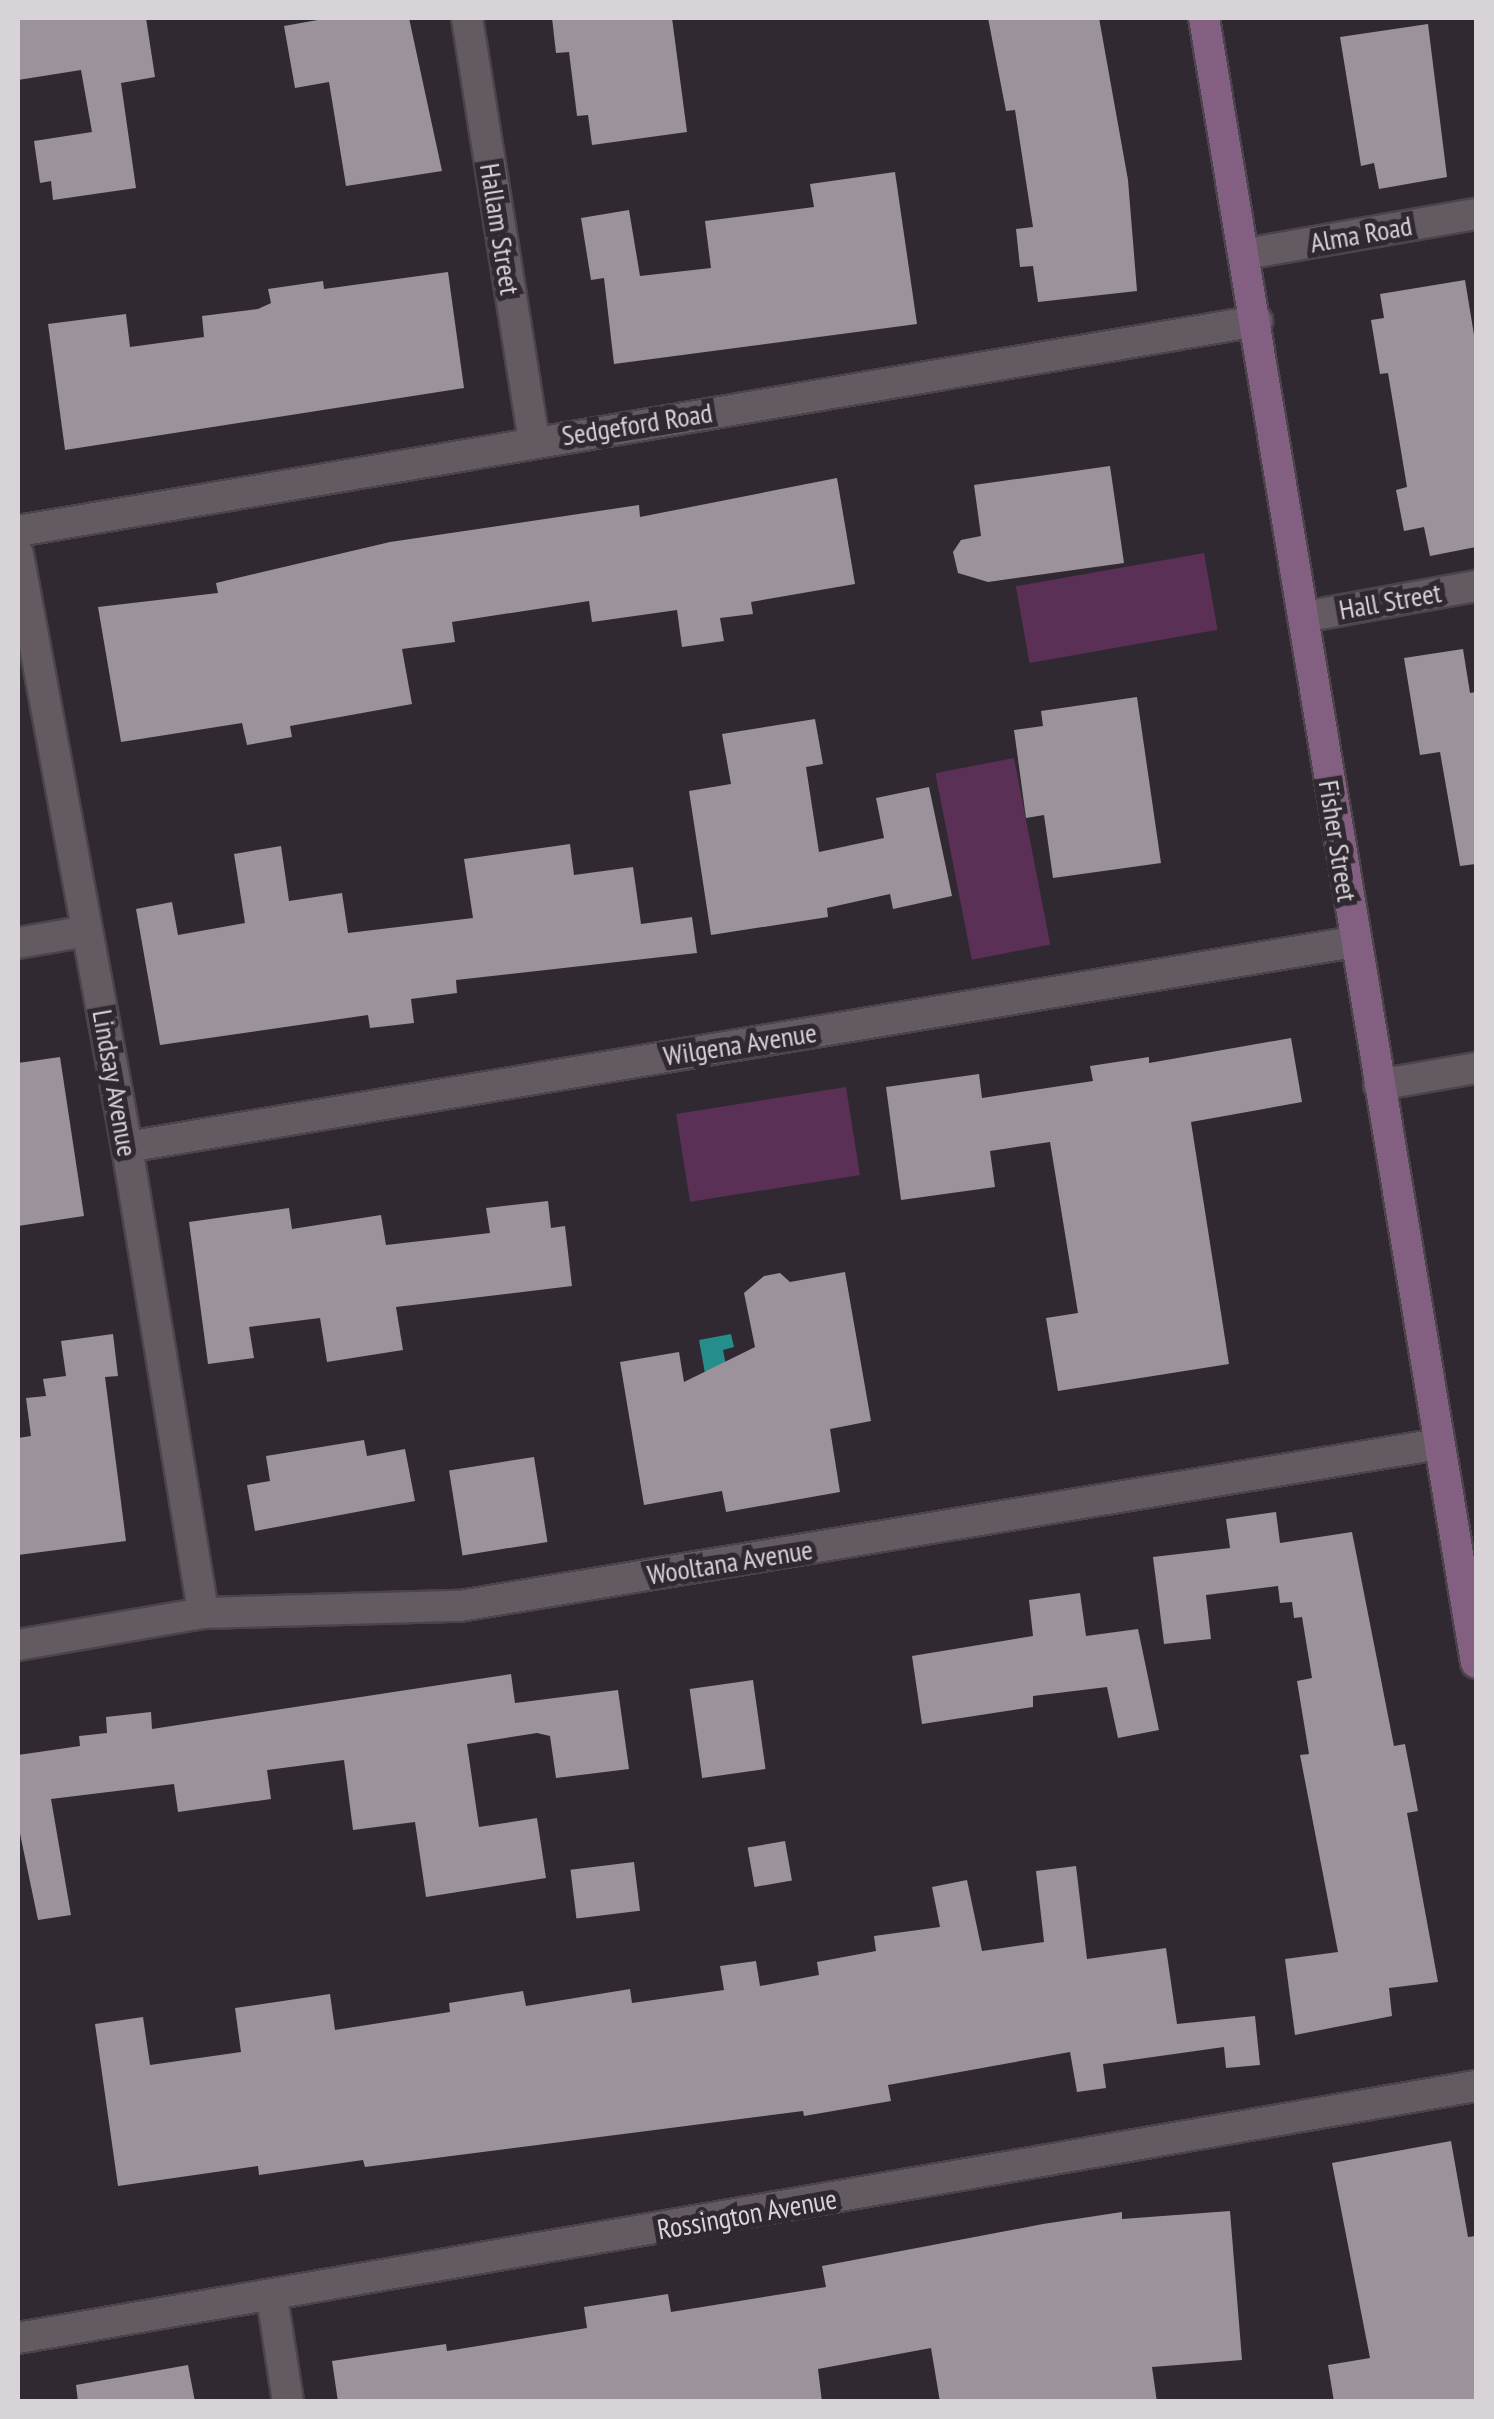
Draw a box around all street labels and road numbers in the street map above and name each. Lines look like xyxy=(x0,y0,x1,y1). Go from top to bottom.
street label: Hallam Street xyxy=(473,161,527,297)
street label: Alma Road xyxy=(1307,209,1415,259)
street label: Sedgeford Road xyxy=(559,396,715,452)
street label: Hall Street xyxy=(1336,575,1444,627)
street label: Fisher Street xyxy=(1312,778,1364,904)
street label: Lindsay Avenue xyxy=(85,1006,145,1160)
street label: Wilgena Avenue xyxy=(661,1015,819,1073)
street label: Wooltana Avenue xyxy=(645,1532,815,1592)
street label: Rossington Avenue xyxy=(654,2182,840,2246)

